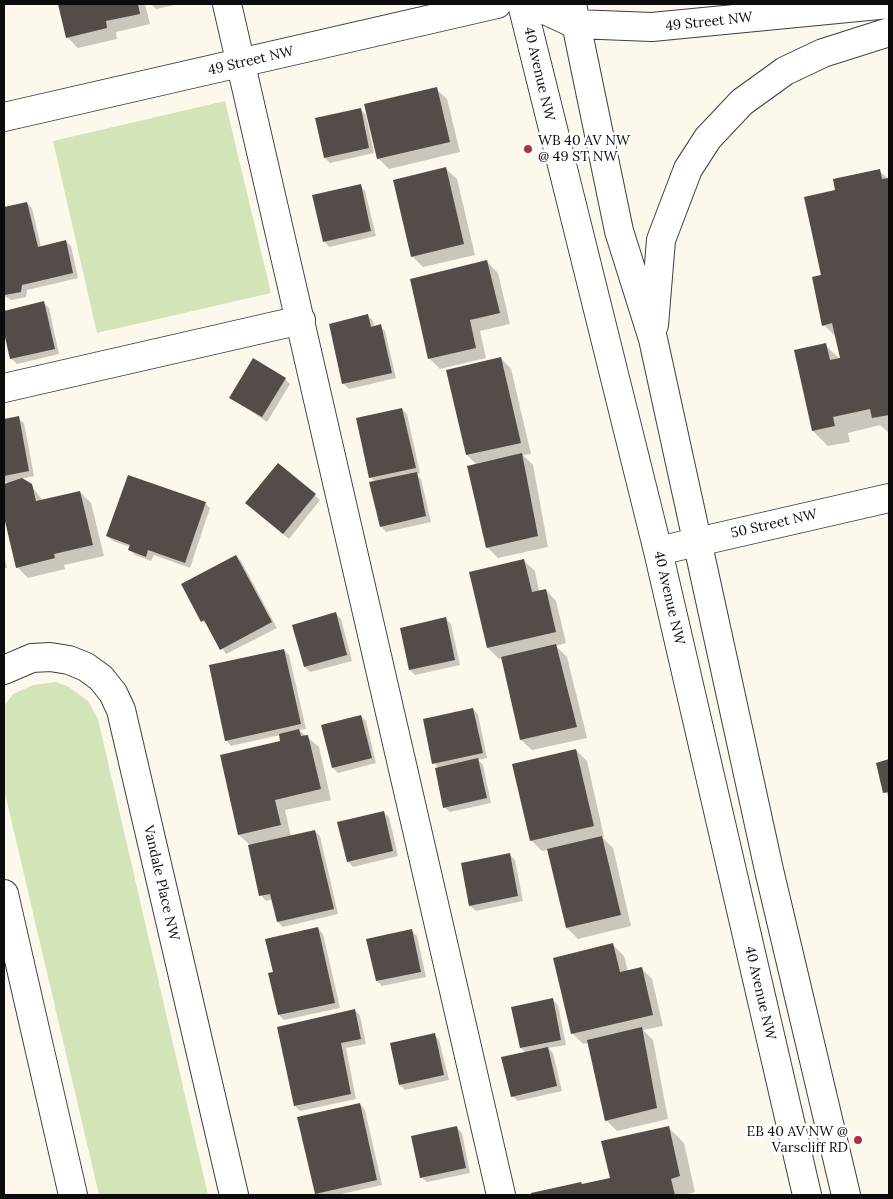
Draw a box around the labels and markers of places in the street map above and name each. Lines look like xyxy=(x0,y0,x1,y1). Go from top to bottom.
place label: WB 40 AV NW @ 49 ST NW xyxy=(538,133,630,166)
marker: WB 40 AV NW @ 49 ST NW xyxy=(522,143,534,155)
place label: EB 40 AV NW @ Varscliff RD xyxy=(746,1124,848,1156)
marker: EB 40 AV NW @ Varscliff RD xyxy=(852,1134,864,1146)

